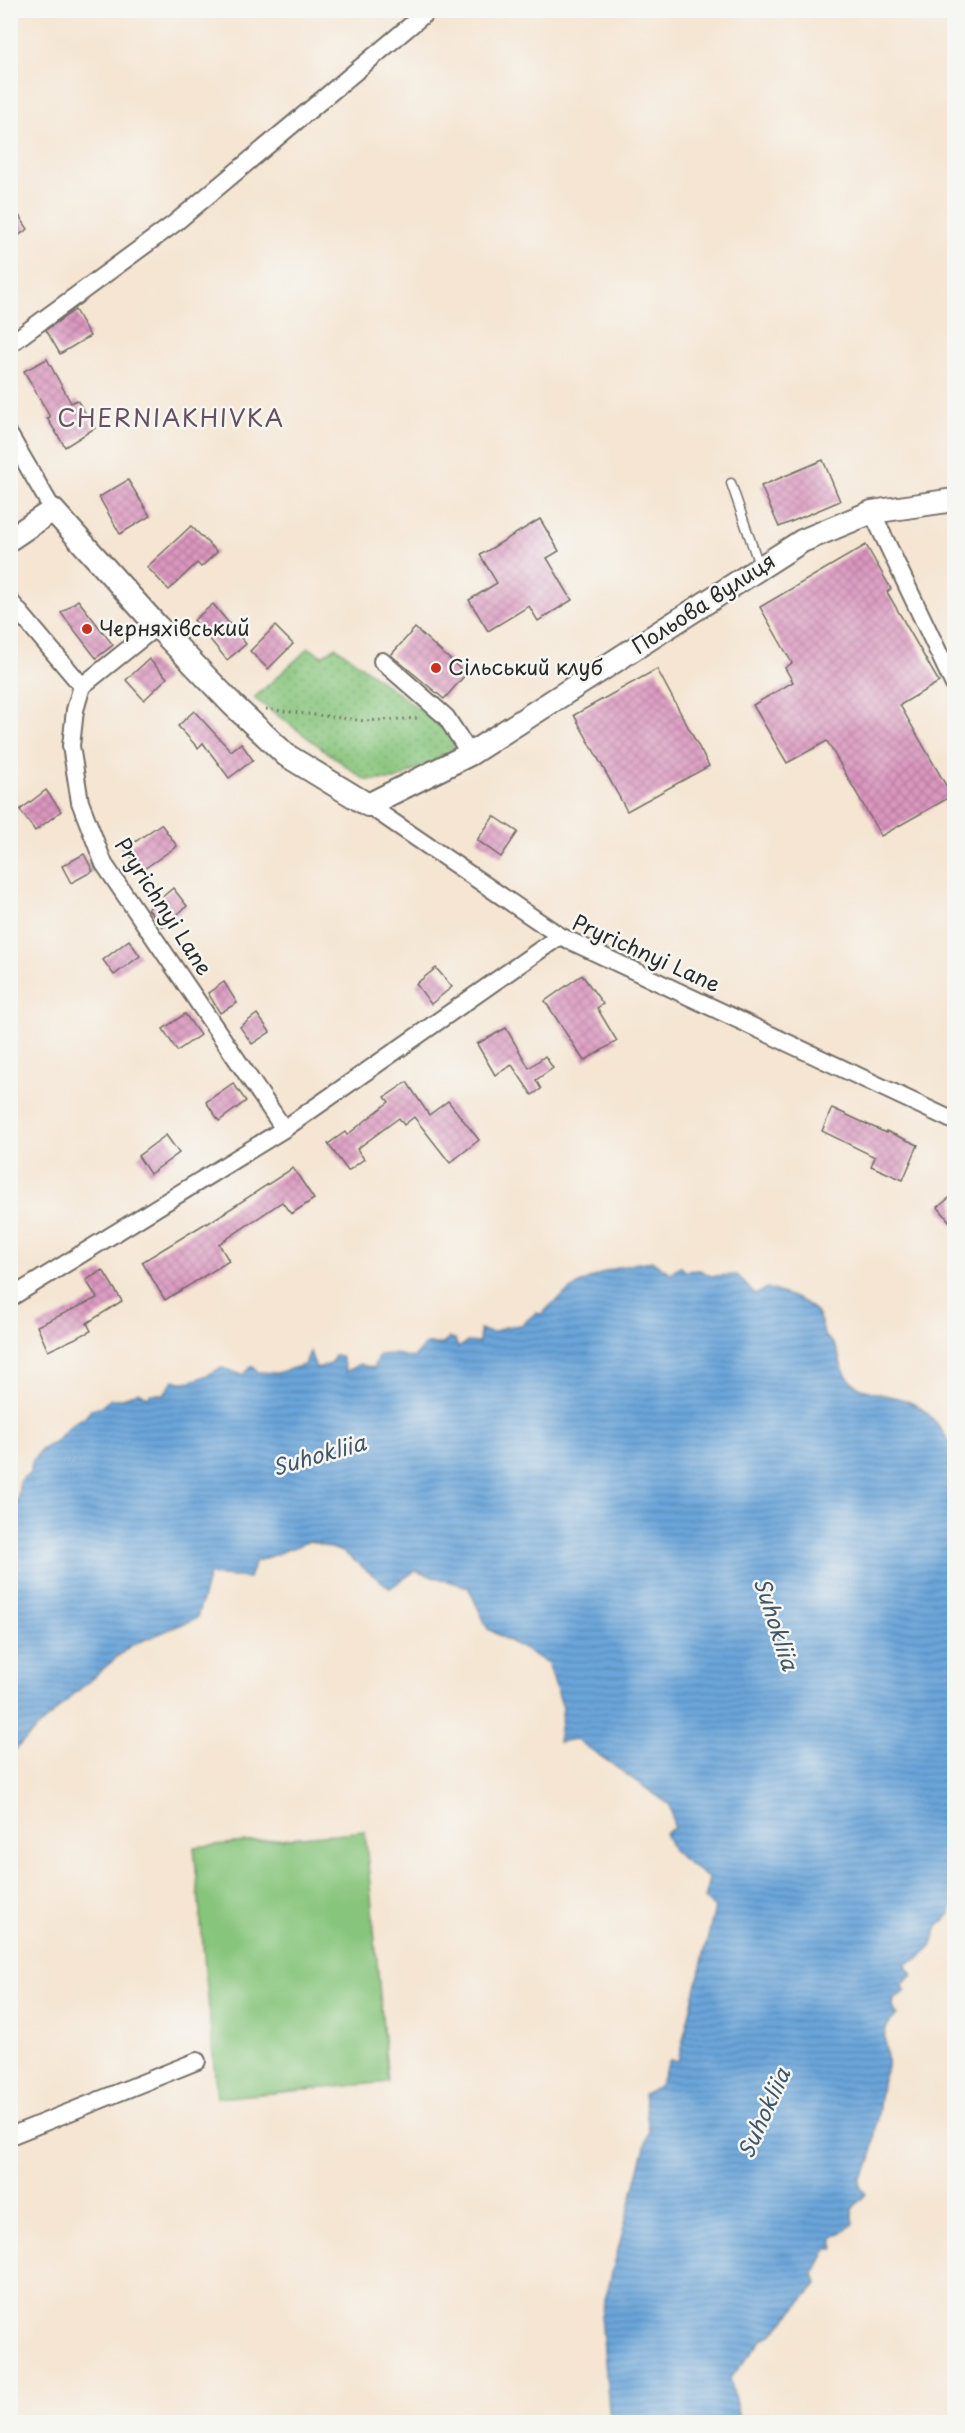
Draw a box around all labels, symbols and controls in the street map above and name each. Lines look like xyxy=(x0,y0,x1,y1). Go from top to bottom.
district label: CHERNIAKHIVKA xyxy=(57,399,285,435)
street label: Польова вулиця xyxy=(625,544,781,661)
place label: Черняхівський xyxy=(99,611,250,643)
marker: Черняхівський xyxy=(80,622,94,636)
place label: Сільський клуб xyxy=(448,650,603,682)
marker: Сільський клуб xyxy=(429,661,443,675)
street label: Pryrichnyi Lane xyxy=(108,831,221,981)
street label: Pryrichnyi Lane xyxy=(568,905,726,999)
water label: Suhokliia xyxy=(268,1424,370,1483)
water label: Suhokliia xyxy=(747,1573,808,1675)
water label: Suhokliia xyxy=(728,2061,798,2163)

